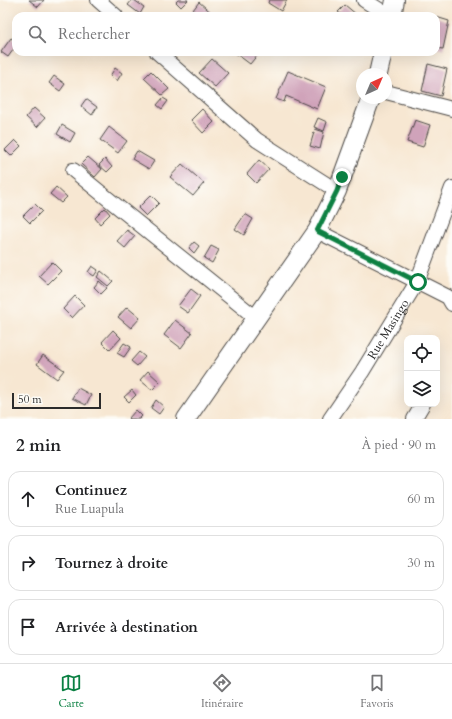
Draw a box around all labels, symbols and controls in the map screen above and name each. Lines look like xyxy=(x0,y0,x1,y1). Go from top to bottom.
search box xyxy=(12,12,440,56)
icon: search xyxy=(26,23,48,45)
text: Rechercher xyxy=(58,24,130,44)
north arrow xyxy=(356,68,392,104)
route end xyxy=(333,168,351,186)
route start xyxy=(409,273,427,291)
street label: Rue Masingo xyxy=(364,296,413,362)
map controls xyxy=(404,335,440,407)
button: locate xyxy=(404,335,440,371)
button: layers xyxy=(404,371,440,407)
scale bar xyxy=(12,391,101,410)
text: 50 m xyxy=(18,392,42,407)
text: 2 min xyxy=(16,434,61,457)
text: À pied · 90 m xyxy=(362,436,436,454)
text: Continuez xyxy=(55,480,127,500)
icon: ahead xyxy=(17,488,39,510)
text: 60 m xyxy=(407,490,435,508)
text: Rue Luapula xyxy=(55,500,124,518)
icon: right xyxy=(17,552,39,574)
text: Tournez à droite xyxy=(55,553,168,573)
text: 30 m xyxy=(407,554,435,572)
icon: arrive xyxy=(17,616,39,638)
text: Arrivée à destination xyxy=(55,617,198,637)
tab: Carte xyxy=(58,672,84,711)
tab: Itinéraire xyxy=(201,672,243,711)
tab: Favoris xyxy=(360,672,394,711)

